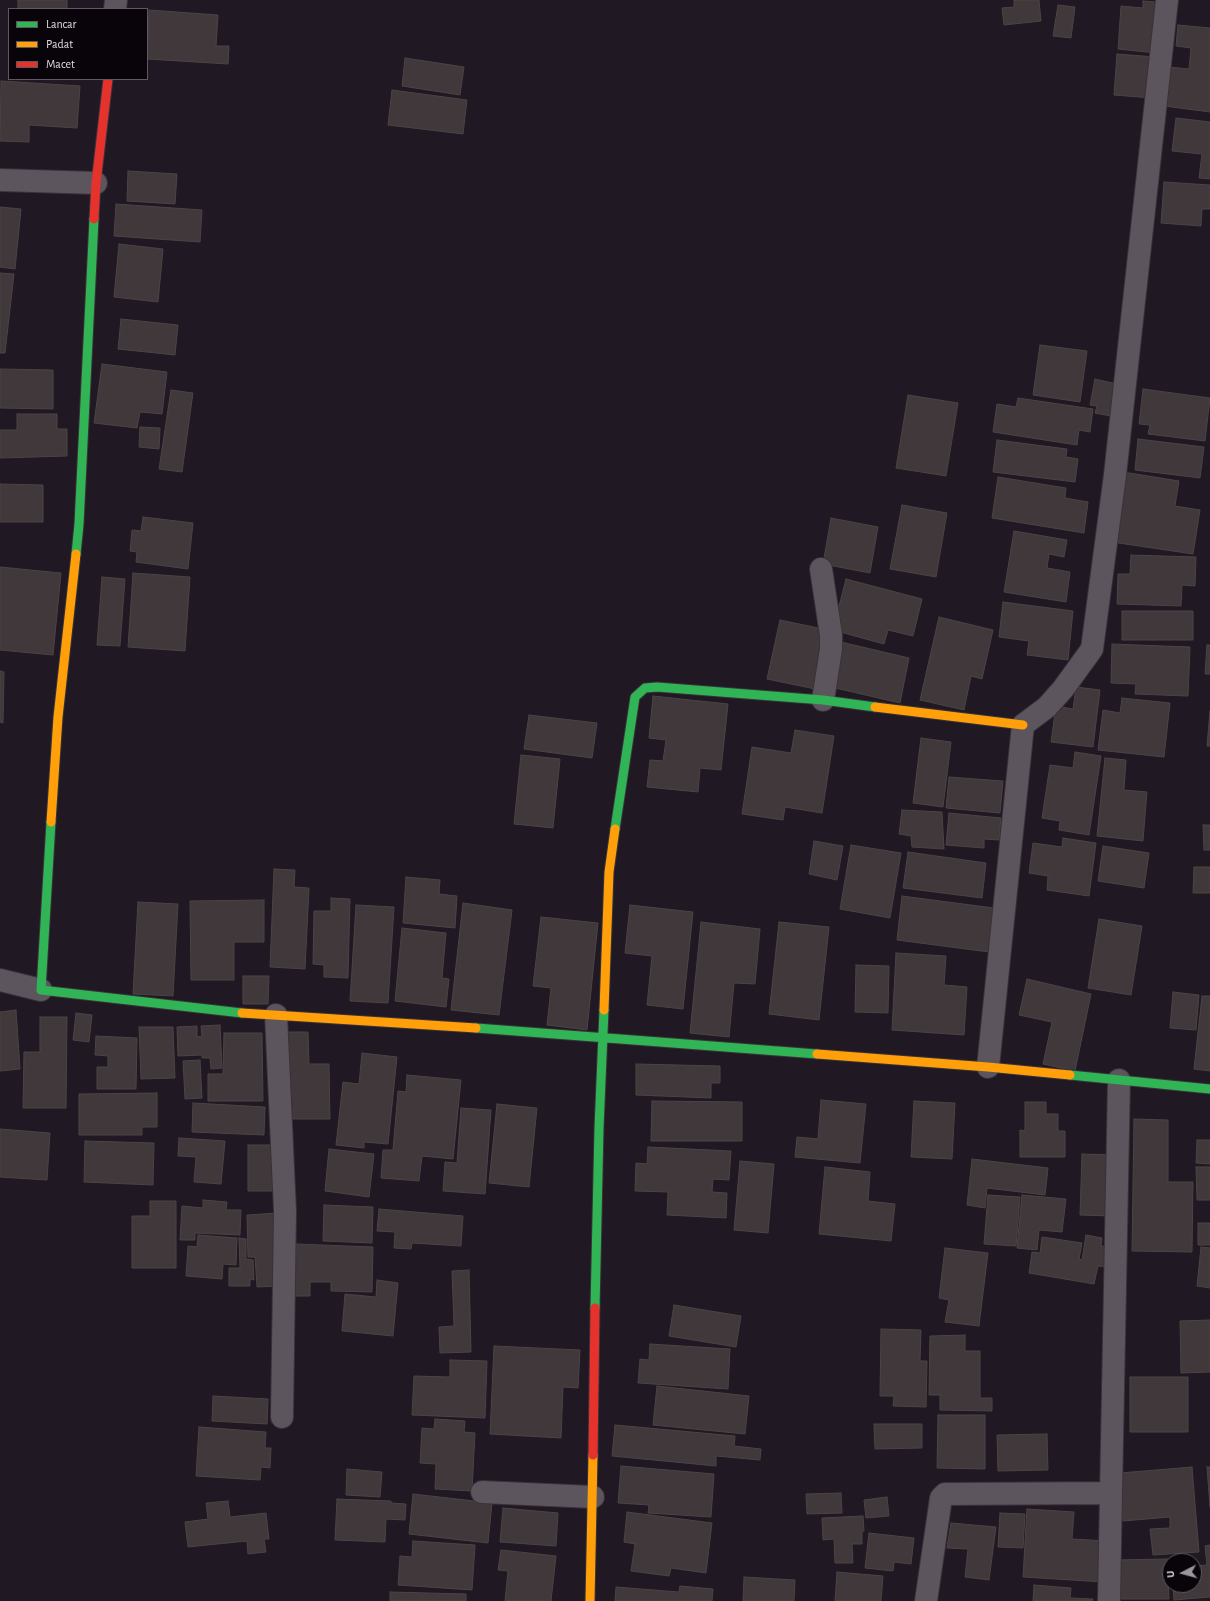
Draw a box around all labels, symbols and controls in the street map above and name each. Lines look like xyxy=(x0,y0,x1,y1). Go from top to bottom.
legend xyxy=(8,8,148,80)
text: Lancar xyxy=(46,18,76,30)
text: Padat xyxy=(46,38,73,50)
text: Macet xyxy=(46,58,75,70)
north arrow xyxy=(1162,1553,1202,1593)
text: U xyxy=(1165,1570,1176,1578)

